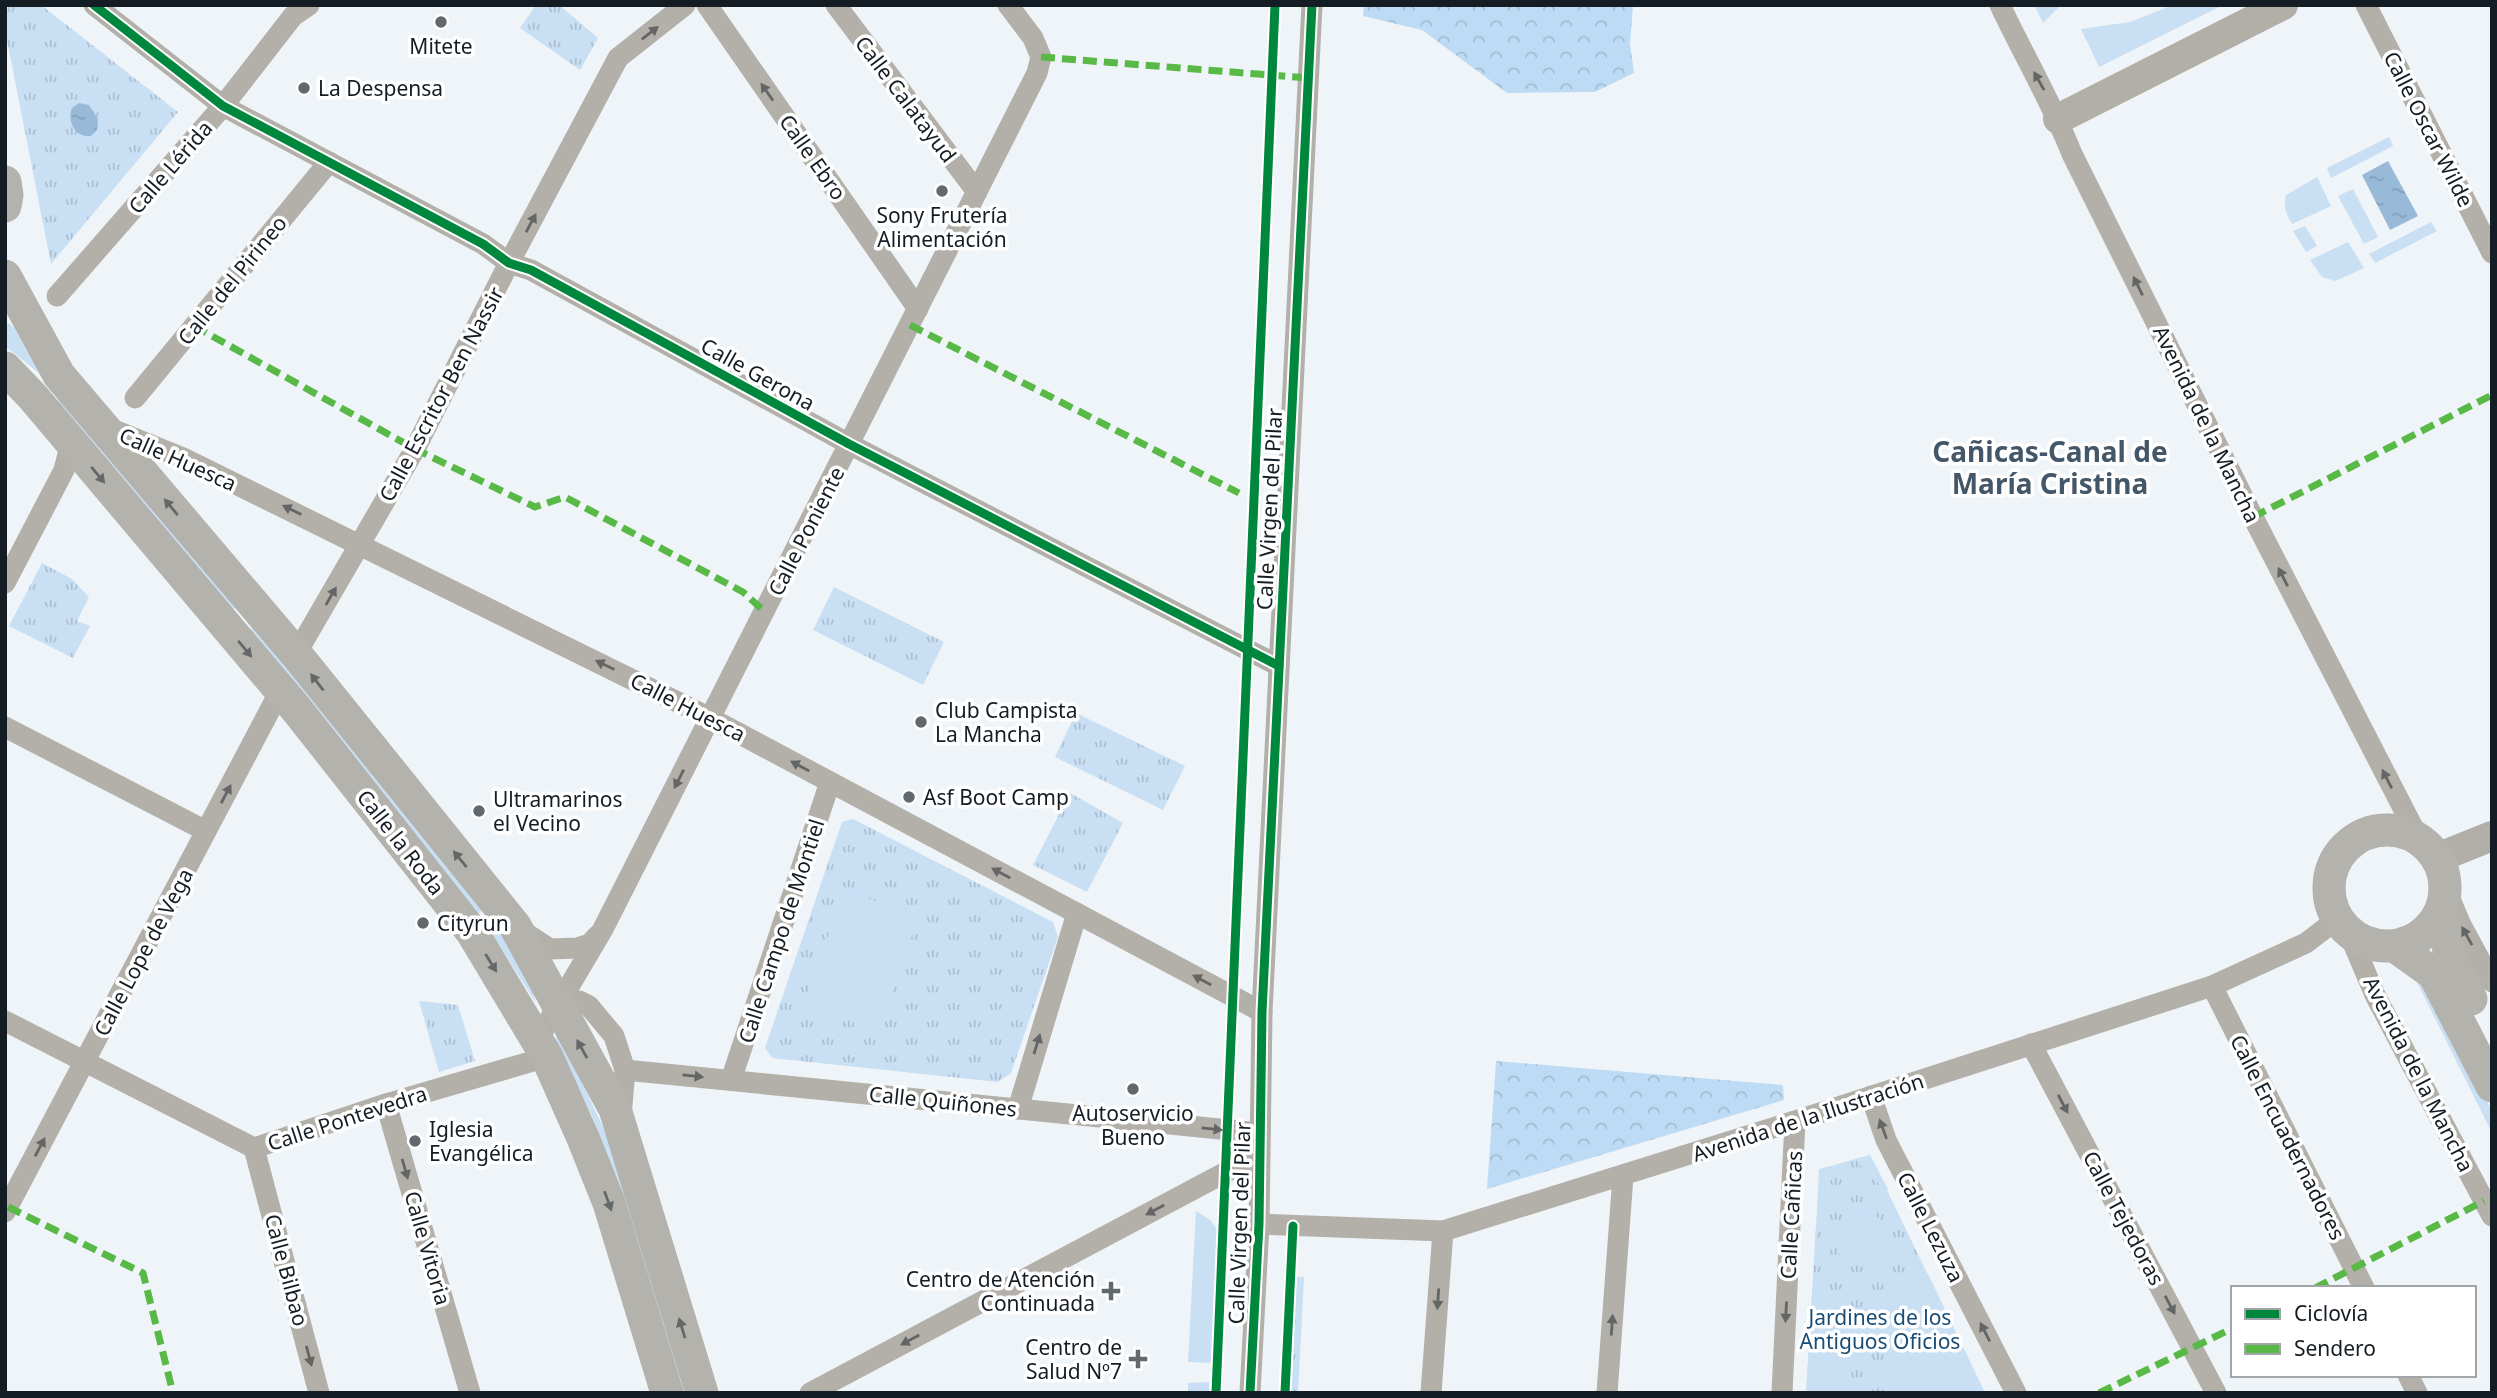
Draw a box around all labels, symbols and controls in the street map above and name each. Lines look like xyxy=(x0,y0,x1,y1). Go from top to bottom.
marker: Mitete xyxy=(433,14,449,30)
one-way arrow xyxy=(641,26,659,40)
street label: Calle Calatayud xyxy=(849,30,963,168)
place label: Mitete xyxy=(409,32,473,60)
street label: Calle Oscar Wilde xyxy=(2378,47,2480,211)
one-way arrow xyxy=(2033,71,2045,91)
place label: La Despensa xyxy=(318,74,443,102)
marker: La Despensa xyxy=(296,80,312,96)
one-way arrow xyxy=(760,83,774,101)
street label: Calle Ebro xyxy=(773,109,853,205)
street label: Calle Lérida xyxy=(122,114,218,220)
marker: Sony Frutería Alimentación xyxy=(934,183,950,199)
place label: Sony Frutería Alimentación xyxy=(876,201,1008,253)
street label: Calle del Pirineo xyxy=(171,210,293,350)
one-way arrow xyxy=(525,213,537,233)
one-way arrow xyxy=(2132,276,2143,296)
street label: Calle Escritor Ben Nassir xyxy=(372,281,510,506)
street label: Avenida de la Mancha xyxy=(2147,321,2267,527)
street label: Calle Gerona xyxy=(696,331,820,417)
street label: Calle Virgen del Pilar xyxy=(1250,407,1288,611)
street label: Calle Huesca xyxy=(115,421,241,497)
district label: Cañicas-Canal de María Cristina xyxy=(1932,432,2168,502)
street label: Calle Poniente xyxy=(761,462,851,600)
one-way arrow xyxy=(90,467,105,484)
one-way arrow xyxy=(164,499,179,516)
one-way arrow xyxy=(282,505,302,516)
one-way arrow xyxy=(2278,567,2289,587)
one-way arrow xyxy=(325,586,337,605)
one-way arrow xyxy=(237,641,252,658)
one-way arrow xyxy=(595,660,615,671)
street label: Calle Huesca xyxy=(626,666,750,748)
one-way arrow xyxy=(310,673,325,691)
place label: Club Campista La Mancha xyxy=(935,696,1078,748)
marker: Club Campista La Mancha xyxy=(913,714,929,730)
one-way arrow xyxy=(790,760,810,771)
one-way arrow xyxy=(674,769,686,789)
one-way arrow xyxy=(2381,769,2393,789)
place label: Asf Boot Camp xyxy=(923,783,1069,811)
one-way arrow xyxy=(220,784,232,804)
street label: Calle la Roda xyxy=(351,784,451,900)
place label: Ultramarinos el Vecino xyxy=(493,785,623,837)
marker: Asf Boot Camp xyxy=(901,789,917,805)
marker: Ultramarinos el Vecino xyxy=(471,803,487,819)
street label: Calle Campo de Montiel xyxy=(732,815,830,1047)
one-way arrow xyxy=(453,850,468,867)
street label: Calle Lope de Vega xyxy=(87,863,199,1041)
one-way arrow xyxy=(991,867,1011,878)
place label: Cityrun xyxy=(437,909,509,937)
marker: Cityrun xyxy=(415,915,431,931)
one-way arrow xyxy=(2461,927,2473,946)
one-way arrow xyxy=(484,953,497,972)
street label: Avenida de la Mancha xyxy=(2357,971,2481,1177)
one-way arrow xyxy=(1191,974,1211,986)
street label: Calle Encuadernadores xyxy=(2224,1030,2352,1244)
one-way arrow xyxy=(1033,1033,1043,1054)
one-way arrow xyxy=(576,1040,588,1059)
street label: Avenida de la Ilustración xyxy=(1689,1066,1927,1168)
one-way arrow xyxy=(682,1071,704,1082)
street label: Calle Pontevedra xyxy=(264,1079,430,1157)
street label: Calle Quiñones xyxy=(868,1079,1018,1123)
marker: Autoservicio Bueno xyxy=(1125,1081,1141,1097)
one-way arrow xyxy=(2058,1094,2069,1114)
place label: Autoservicio Bueno xyxy=(1072,1099,1194,1151)
place label: Iglesia Evangélica xyxy=(429,1115,534,1167)
one-way arrow xyxy=(1877,1119,1888,1140)
street label: Calle Virgen del Pilar xyxy=(1221,1121,1257,1325)
one-way arrow xyxy=(1201,1123,1223,1134)
marker: Iglesia Evangélica xyxy=(407,1133,423,1149)
one-way arrow xyxy=(34,1137,46,1157)
street label: Calle Tejedoras xyxy=(2077,1146,2171,1290)
street label: Calle Cañicas xyxy=(1774,1150,1808,1280)
one-way arrow xyxy=(401,1159,411,1180)
street label: Calle Lezuza xyxy=(1891,1167,1971,1287)
street label: Calle Vitoria xyxy=(398,1188,458,1308)
one-way arrow xyxy=(603,1191,614,1212)
one-way arrow xyxy=(1145,1205,1165,1216)
street label: Calle Bilbao xyxy=(259,1211,315,1329)
place label: Centro de Atención Continuada xyxy=(906,1265,1095,1317)
marker: Centro de Atención Continuada xyxy=(1101,1281,1121,1301)
legend xyxy=(2231,1286,2476,1377)
one-way arrow xyxy=(1432,1288,1443,1310)
one-way arrow xyxy=(2164,1295,2176,1315)
text: Ciclovía xyxy=(2294,1299,2368,1327)
one-way arrow xyxy=(1781,1301,1792,1323)
park label: Jardines de los Antiguos Oficios xyxy=(1800,1303,1960,1355)
one-way arrow xyxy=(1607,1313,1618,1335)
one-way arrow xyxy=(676,1317,687,1338)
one-way arrow xyxy=(1980,1322,1991,1342)
one-way arrow xyxy=(900,1333,920,1345)
place label: Centro de Salud Nº7 xyxy=(1025,1333,1122,1385)
text: Sendero xyxy=(2294,1334,2376,1362)
one-way arrow xyxy=(304,1345,315,1367)
marker: Centro de Salud Nº7 xyxy=(1128,1349,1148,1369)

